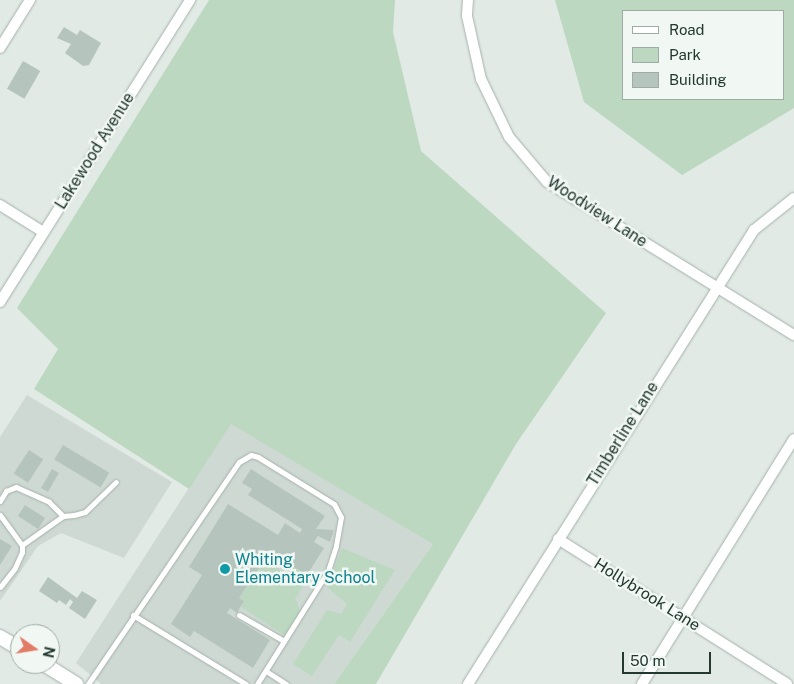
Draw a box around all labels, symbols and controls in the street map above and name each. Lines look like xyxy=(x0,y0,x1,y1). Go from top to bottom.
legend xyxy=(622,10,784,100)
text: Road xyxy=(669,21,705,38)
text: Park xyxy=(669,46,701,63)
text: Building xyxy=(669,71,727,88)
street label: Lakewood Avenue xyxy=(51,89,139,213)
street label: Woodview Lane xyxy=(543,172,651,252)
street label: Timberline Lane xyxy=(583,378,663,490)
place label: Whiting Elementary School xyxy=(235,550,375,588)
street label: Hollybrook Lane xyxy=(590,555,704,635)
marker: Whiting Elementary School xyxy=(219,563,231,575)
north arrow xyxy=(10,624,60,674)
scale bar xyxy=(624,642,713,674)
text: N xyxy=(40,645,58,659)
text: 50 m xyxy=(630,652,665,669)

